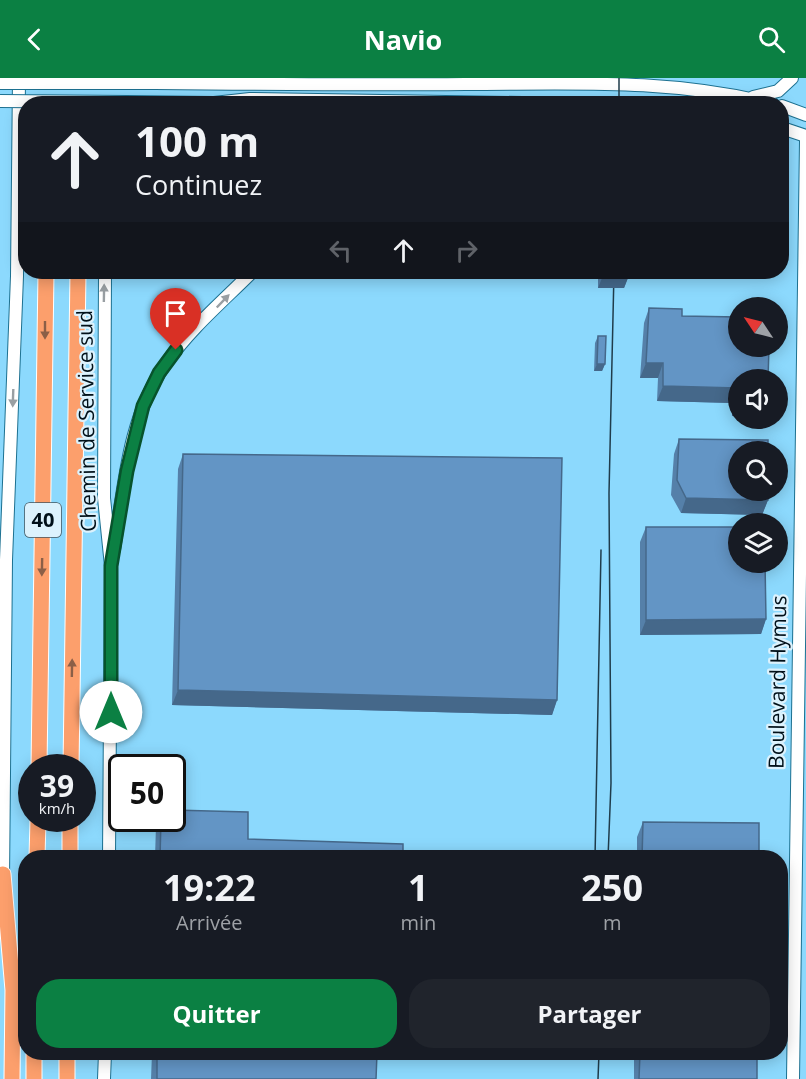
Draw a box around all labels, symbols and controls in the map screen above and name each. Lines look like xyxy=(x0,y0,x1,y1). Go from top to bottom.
text: Navio xyxy=(364,21,442,58)
icon: back xyxy=(18,23,51,56)
icon: search xyxy=(755,23,788,56)
text: 100 m xyxy=(135,112,259,169)
icon: ahead xyxy=(36,120,114,198)
text: Continuez xyxy=(135,166,262,203)
icon: left xyxy=(324,234,357,267)
icon: ahead xyxy=(387,234,420,267)
icon: right xyxy=(450,234,483,267)
one-way arrow xyxy=(99,283,109,302)
pin xyxy=(150,288,201,350)
one-way arrow xyxy=(216,293,230,308)
icon: arrive xyxy=(159,297,192,330)
north arrow xyxy=(728,297,788,357)
map controls xyxy=(728,297,788,573)
street label: Chemin de Service sud xyxy=(70,310,102,532)
one-way arrow xyxy=(41,320,50,339)
button: sound xyxy=(728,369,788,429)
one-way arrow xyxy=(9,388,18,407)
button: search xyxy=(728,441,788,501)
road number: 40 xyxy=(25,503,61,537)
button: layers xyxy=(728,513,788,573)
one-way arrow xyxy=(37,557,47,576)
street label: Boulevard Hymus xyxy=(761,595,793,769)
one-way arrow xyxy=(68,658,77,677)
position arrow xyxy=(79,680,143,744)
speed limit sign: 50 xyxy=(108,754,186,832)
text: 39 xyxy=(40,765,74,806)
text: km/h xyxy=(39,798,75,818)
text: 19:22 xyxy=(163,863,256,912)
text: 1 xyxy=(408,863,429,912)
text: 250 xyxy=(581,863,643,912)
text: Arrivée xyxy=(176,909,242,936)
text: min xyxy=(400,909,436,936)
text: m xyxy=(603,909,621,936)
button: Quitter xyxy=(36,979,397,1048)
button: Partager xyxy=(409,979,770,1048)

